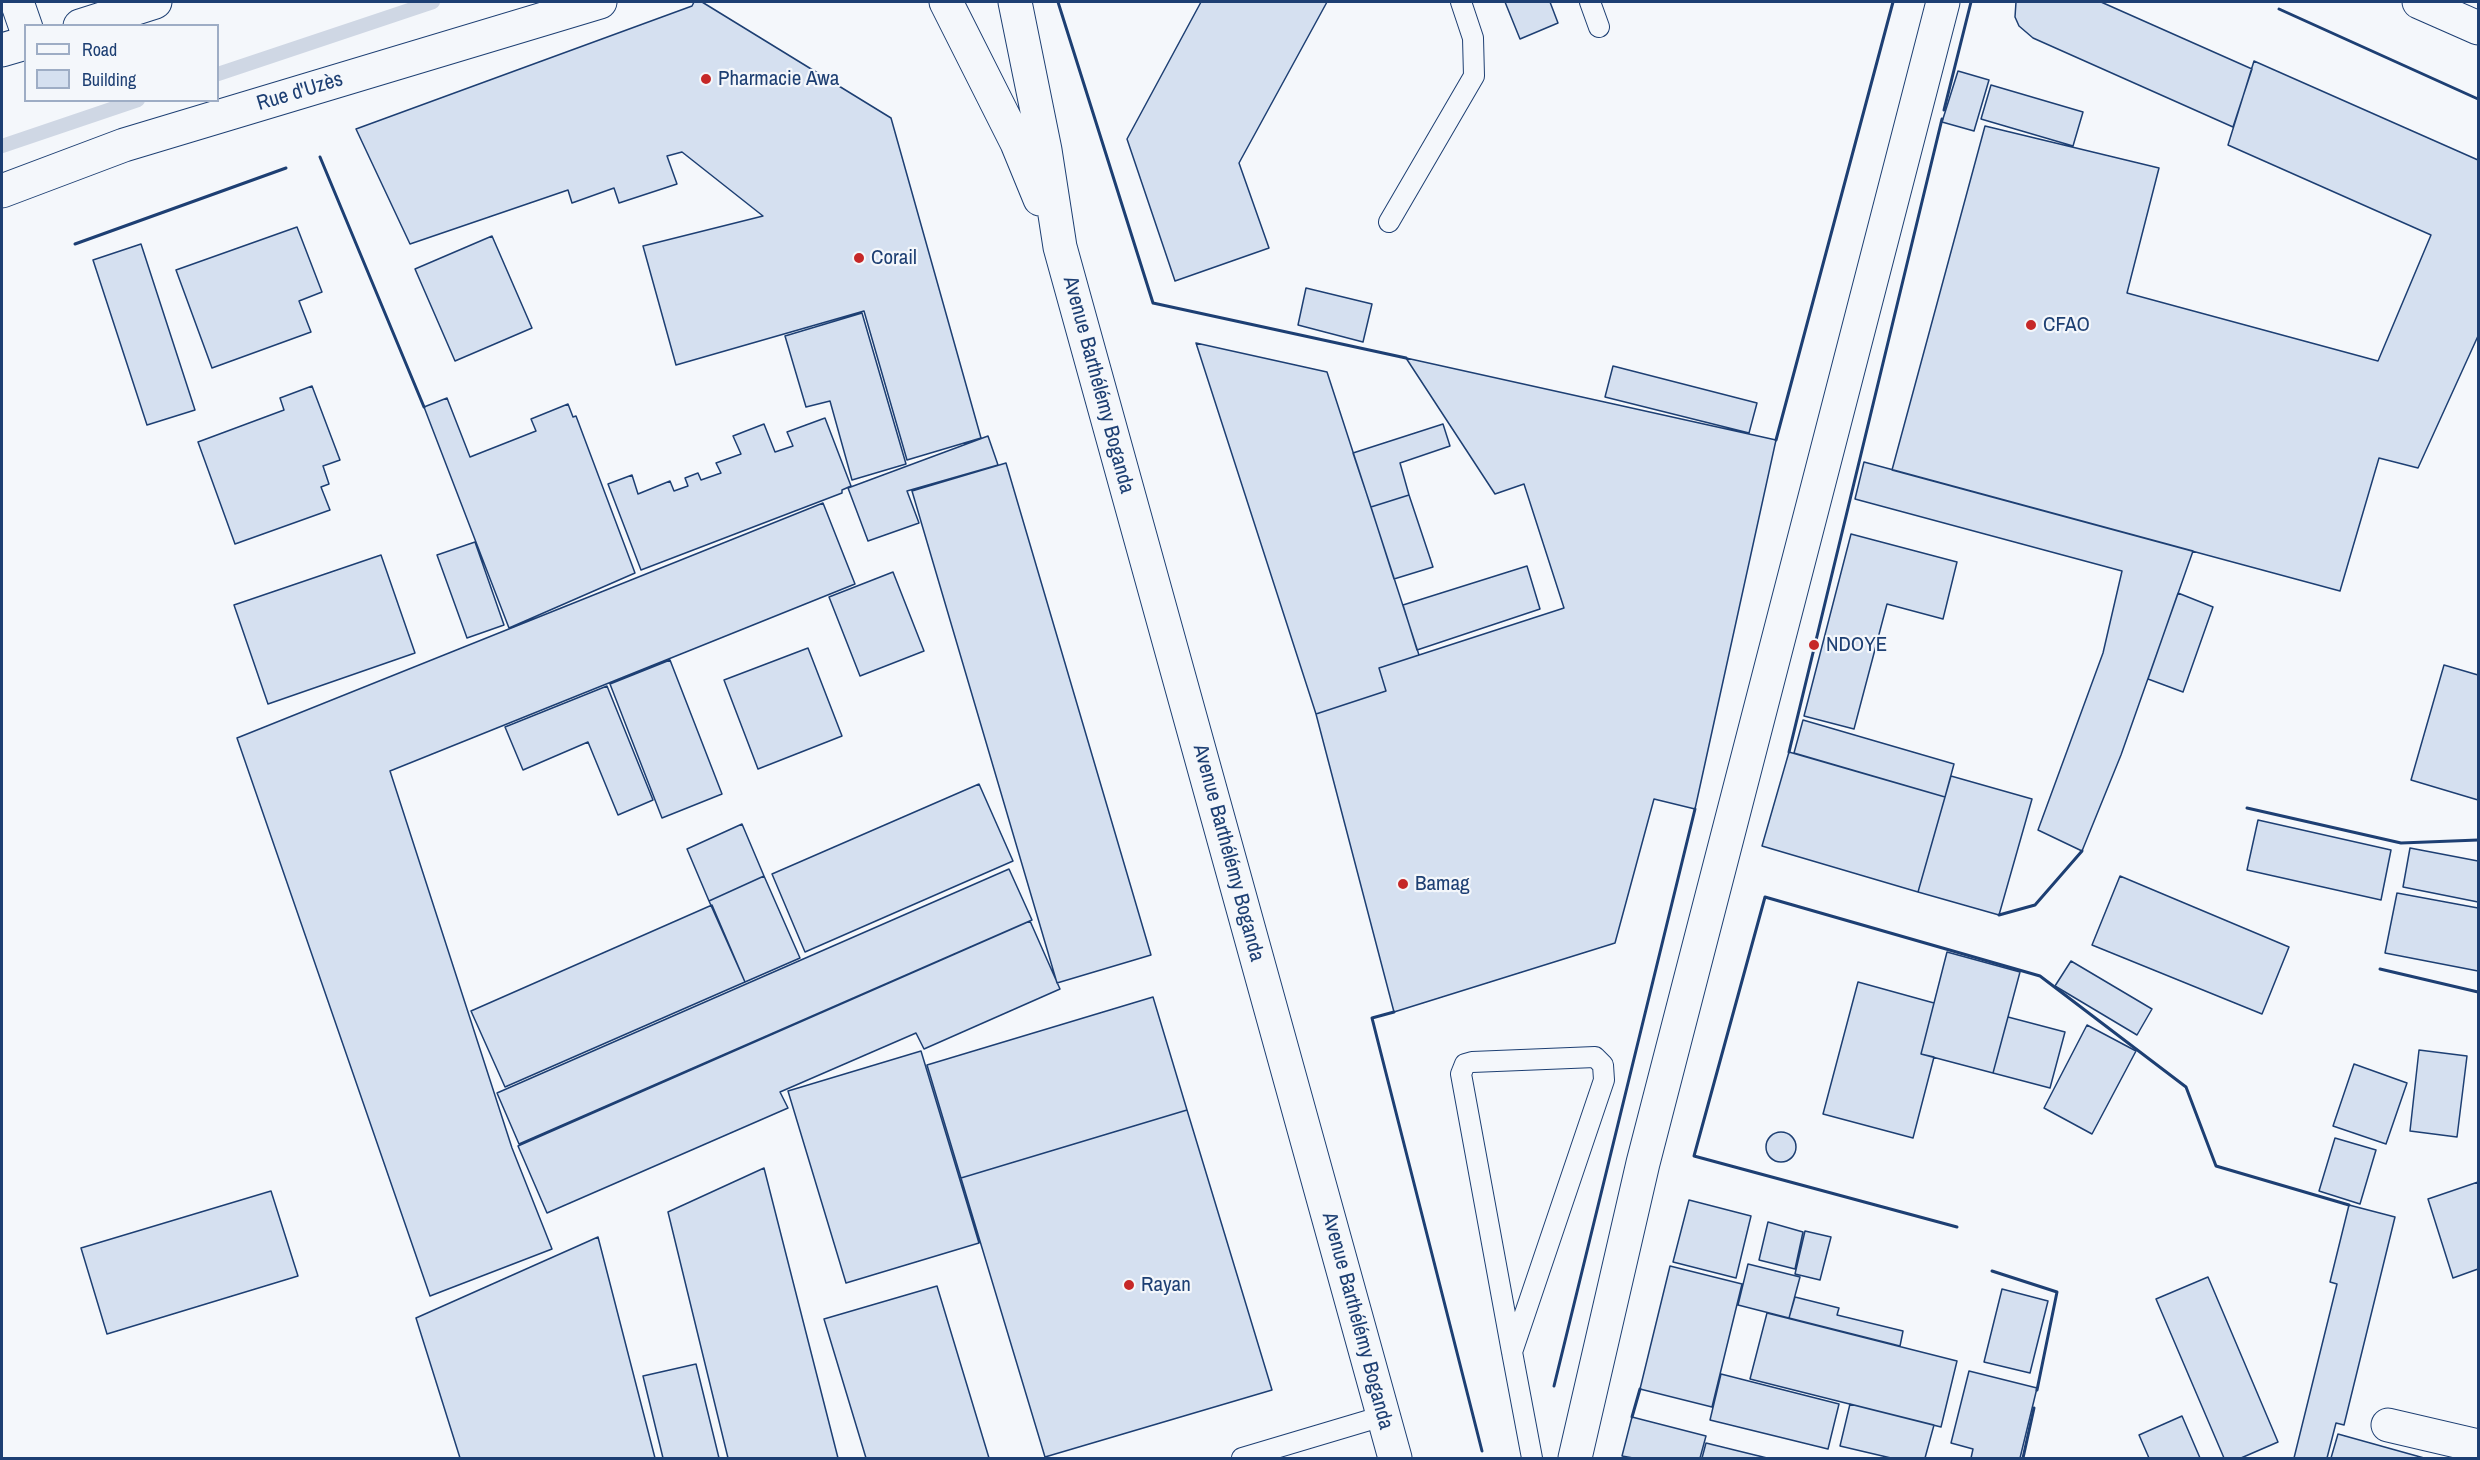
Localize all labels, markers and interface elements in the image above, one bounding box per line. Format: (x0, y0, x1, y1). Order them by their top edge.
legend (24, 24, 219, 102)
text: Road (82, 37, 117, 62)
place label: Pharmacie Awa (718, 66, 839, 92)
text: Building (82, 67, 136, 92)
street label: Rue d'Uzès (254, 67, 346, 117)
marker: Pharmacie Awa (699, 72, 713, 86)
place label: Corail (871, 245, 917, 271)
marker: Corail (852, 251, 866, 265)
street label: Avenue Barthélémy Boganda (1057, 274, 1139, 496)
place label: CFAO (2043, 312, 2090, 338)
marker: CFAO (2024, 318, 2038, 332)
place label: NDOYE (1826, 632, 1887, 658)
marker: NDOYE (1807, 638, 1821, 652)
street label: Avenue Barthélémy Boganda (1187, 742, 1269, 964)
place label: Bamag (1415, 871, 1470, 897)
marker: Bamag (1396, 877, 1410, 891)
street label: Avenue Barthélémy Boganda (1316, 1210, 1398, 1432)
place label: Rayan (1141, 1272, 1191, 1298)
marker: Rayan (1122, 1278, 1136, 1292)

